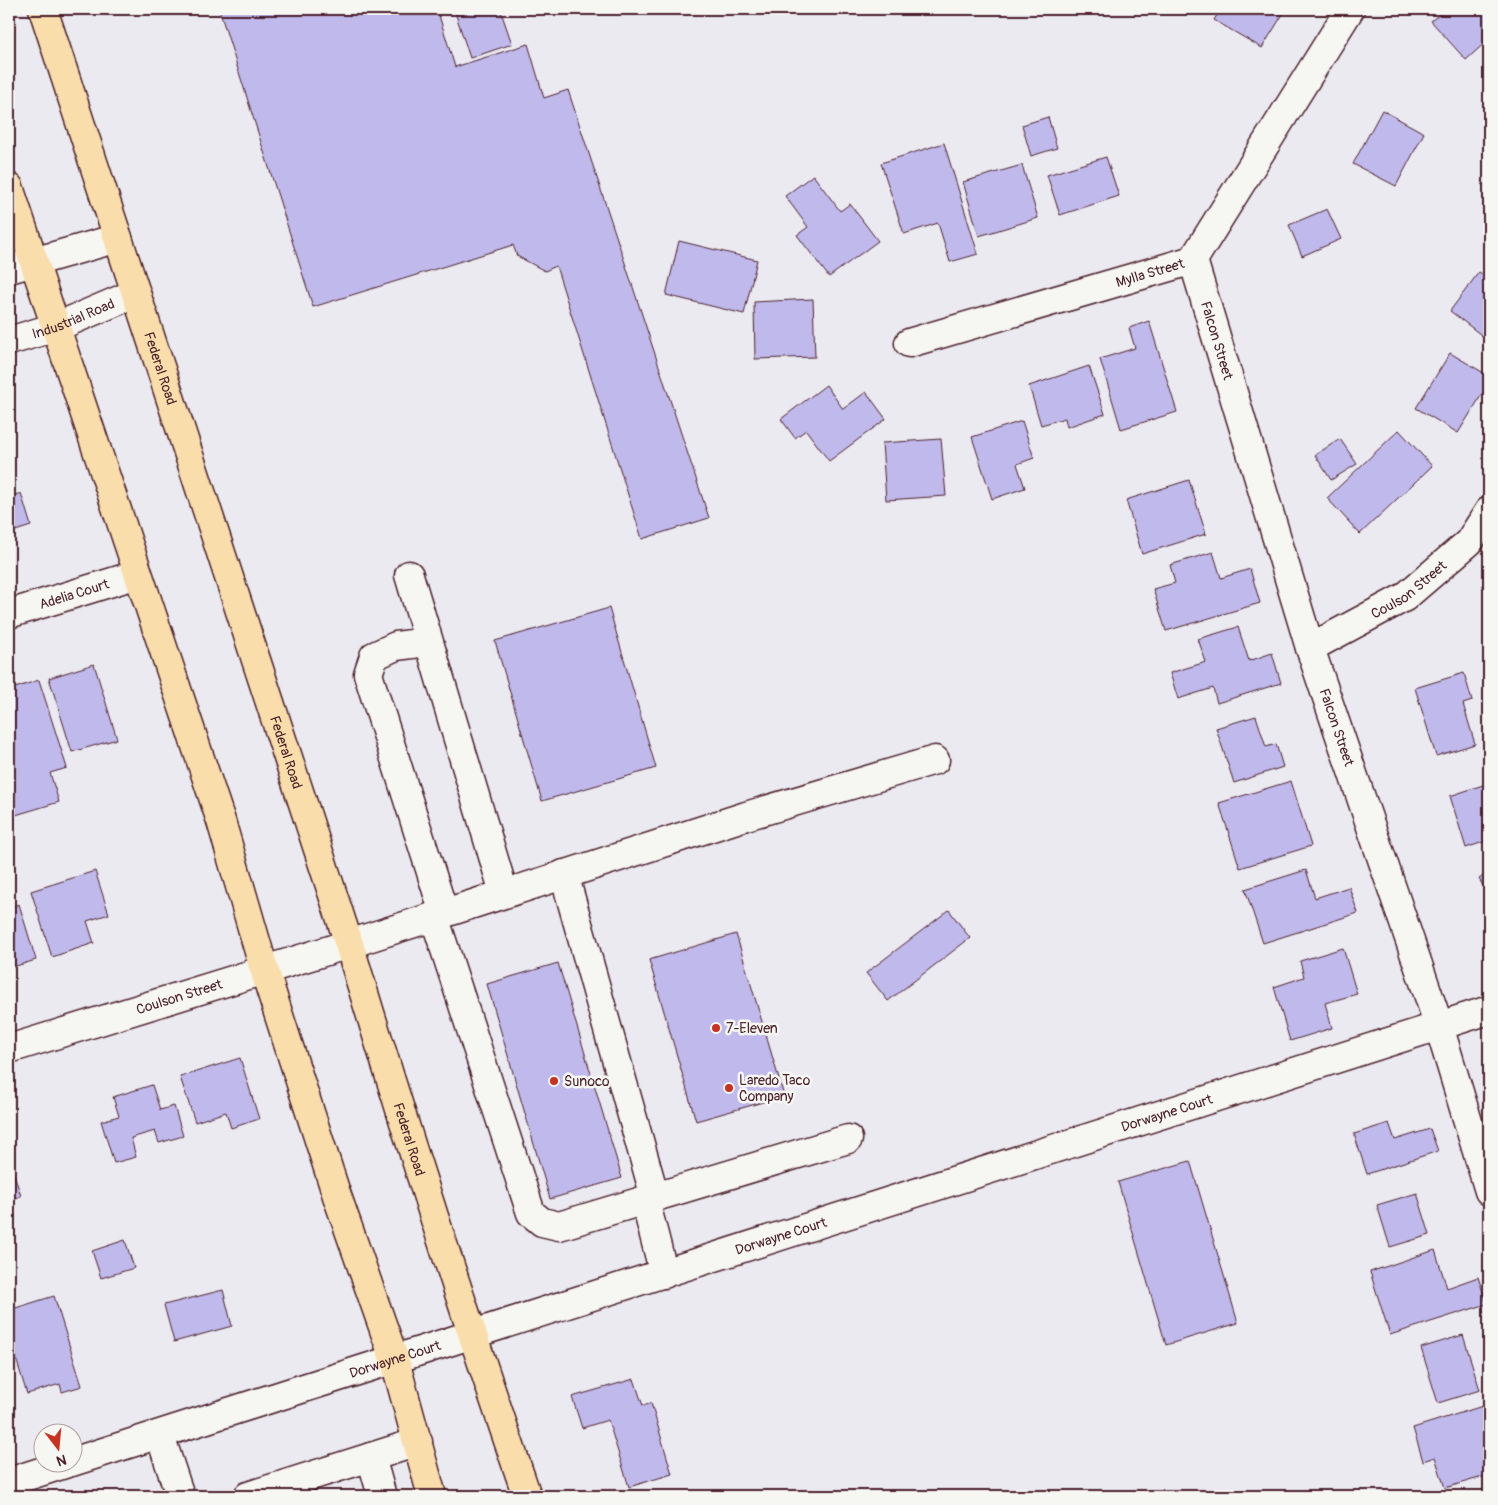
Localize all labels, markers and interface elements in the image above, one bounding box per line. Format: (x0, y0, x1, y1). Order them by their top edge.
street label: Mylla Street (1114, 255, 1187, 291)
street label: Industrial Road (30, 295, 117, 343)
street label: Falcon Street (1197, 299, 1237, 382)
street label: Federal Road (140, 330, 180, 407)
street label: Coulson Street (1368, 557, 1450, 623)
street label: Adelia Court (37, 575, 111, 613)
street label: Falcon Street (1315, 686, 1358, 769)
street label: Federal Road (266, 714, 306, 791)
street label: Coulson Street (134, 976, 225, 1018)
place label: 7-Eleven (726, 1020, 778, 1037)
marker: 7-Eleven (710, 1022, 722, 1034)
place label: Laredo Taco Company (739, 1072, 811, 1105)
place label: Sunoco (564, 1073, 610, 1090)
marker: Sunoco (548, 1075, 560, 1087)
marker: Laredo Taco Company (723, 1082, 735, 1094)
street label: Dorwayne Court (1119, 1091, 1215, 1136)
street label: Federal Road (389, 1101, 428, 1178)
street label: Dorwayne Court (733, 1214, 829, 1259)
street label: Dorwayne Court (347, 1337, 443, 1382)
north arrow (32, 1422, 82, 1472)
text: N (55, 1451, 68, 1469)

